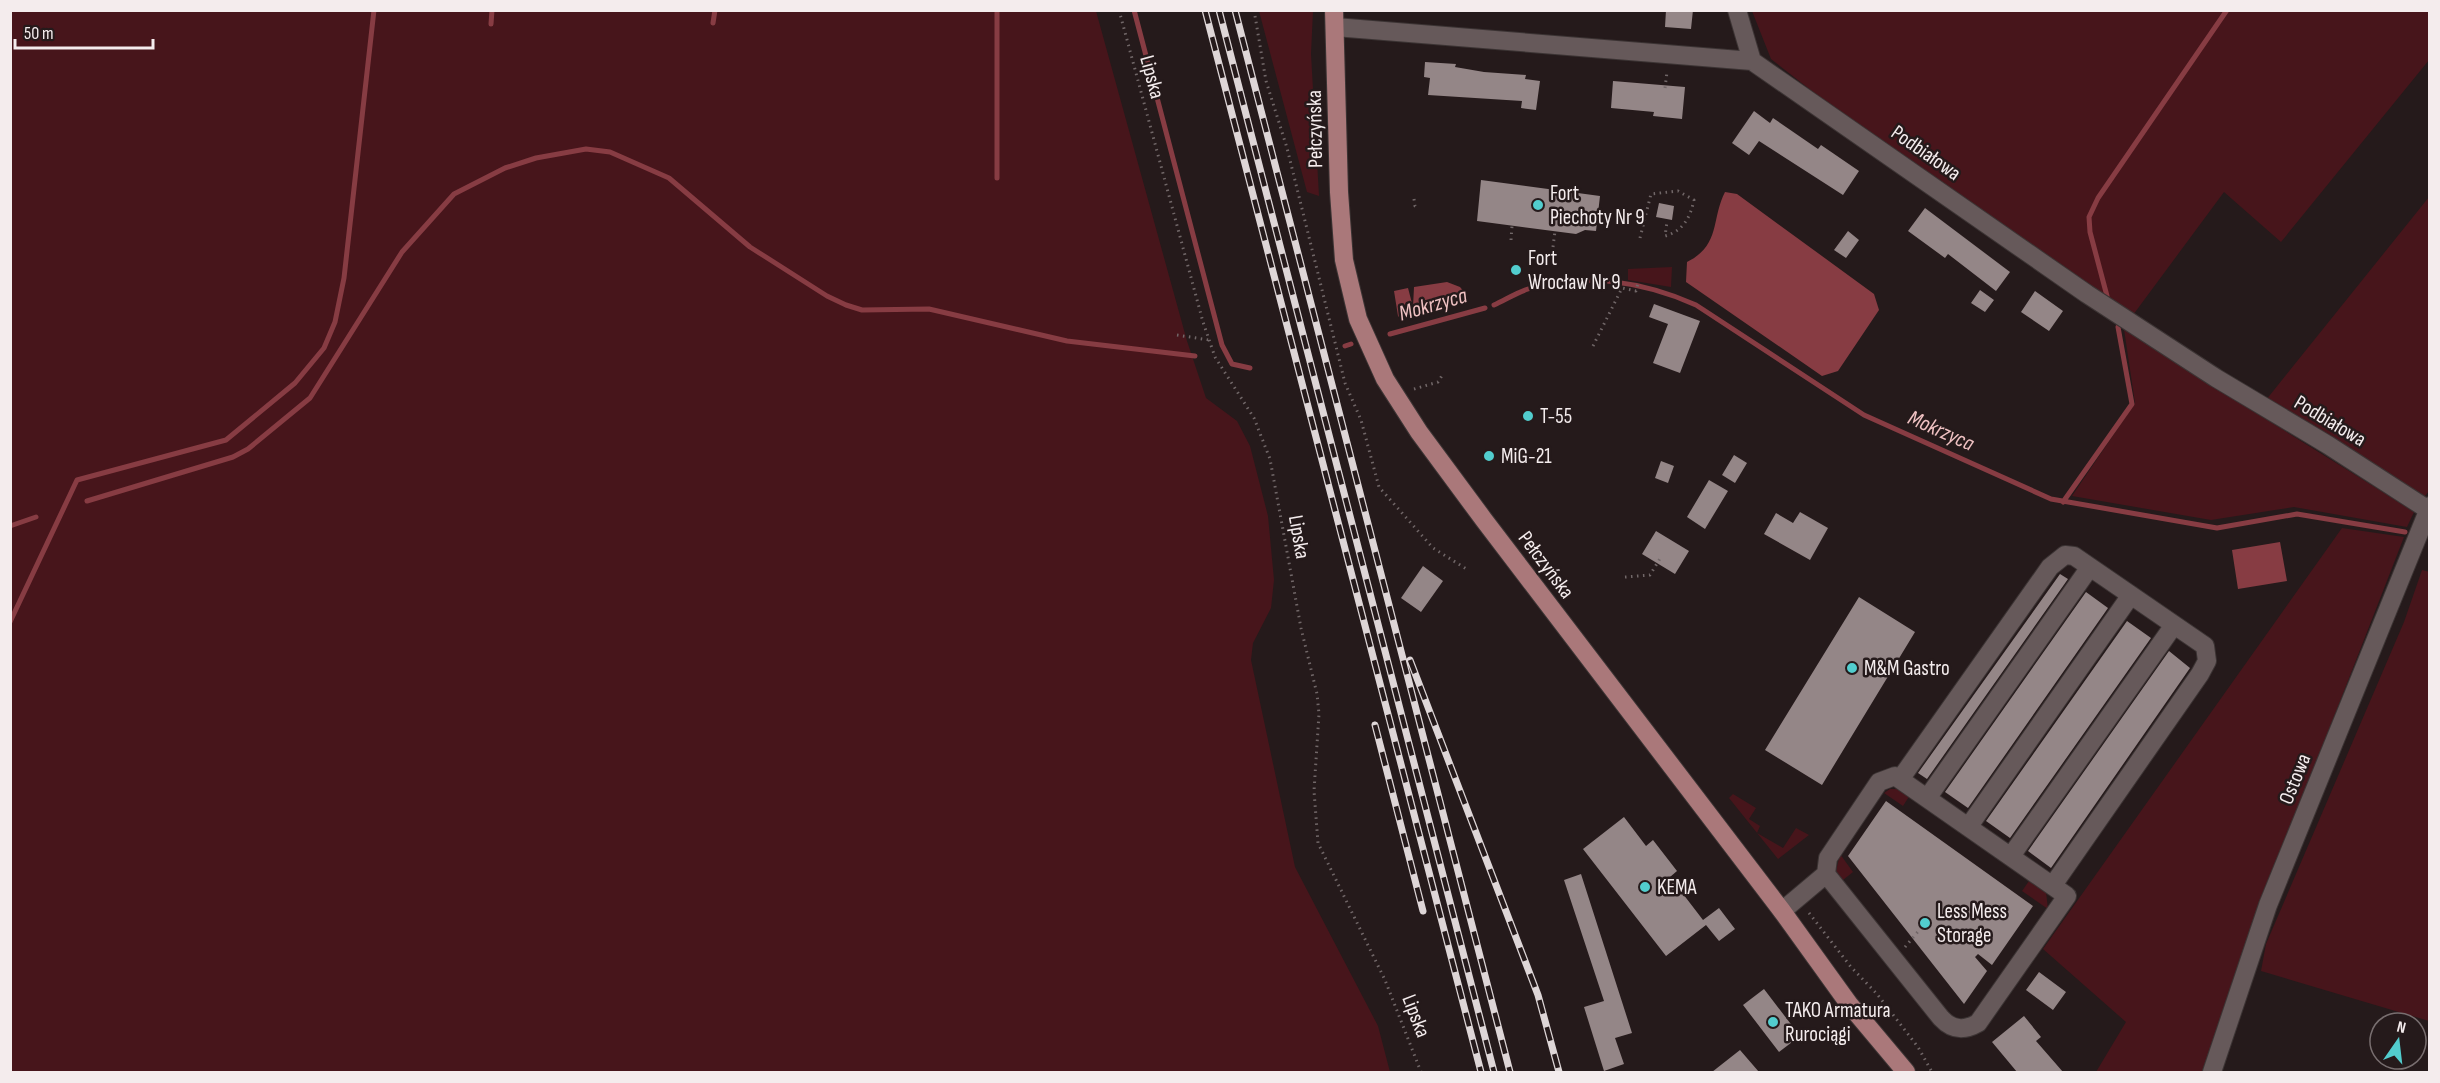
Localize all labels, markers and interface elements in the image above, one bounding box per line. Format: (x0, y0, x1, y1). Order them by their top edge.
scale bar (15, 12, 153, 50)
text: 50 m (24, 23, 54, 44)
street label: Lipska (1134, 52, 1170, 102)
street label: Pełczyńska (1302, 90, 1328, 168)
street label: Podbiałowa (1886, 120, 1966, 186)
place label: Fort Piechoty Nr 9 (1550, 181, 1645, 230)
marker: Fort Piechoty Nr 9 (1531, 198, 1545, 212)
place label: Fort Wrocław Nr 9 (1528, 246, 1621, 295)
marker: Fort Wrocław Nr 9 (1509, 263, 1523, 277)
water label: Mokrzyca (1396, 282, 1470, 328)
street label: Podbiałowa (2290, 390, 2370, 452)
place label: T-55 (1540, 404, 1572, 429)
water label: Mokrzyca (1904, 405, 1978, 458)
marker: T-55 (1521, 409, 1535, 423)
place label: MiG-21 (1501, 444, 1552, 469)
marker: MiG-21 (1482, 449, 1496, 463)
street label: Lipska (1283, 513, 1315, 561)
street label: Pełczyńska (1513, 526, 1579, 604)
place label: M&M Gastro (1864, 656, 1950, 681)
marker: M&M Gastro (1845, 661, 1859, 675)
street label: Ostowa (2274, 750, 2316, 808)
place label: KEMA (1657, 875, 1698, 900)
marker: KEMA (1638, 880, 1652, 894)
place label: Less Mess Storage (1937, 899, 2007, 948)
marker: Less Mess Storage (1918, 916, 1932, 930)
street label: Lipska (1396, 991, 1436, 1041)
place label: TAKO Armatura Rurociągi (1785, 998, 1891, 1047)
north arrow (2368, 1011, 2428, 1071)
marker: TAKO Armatura Rurociągi (1766, 1015, 1780, 1029)
text: N (2395, 1018, 2408, 1038)

